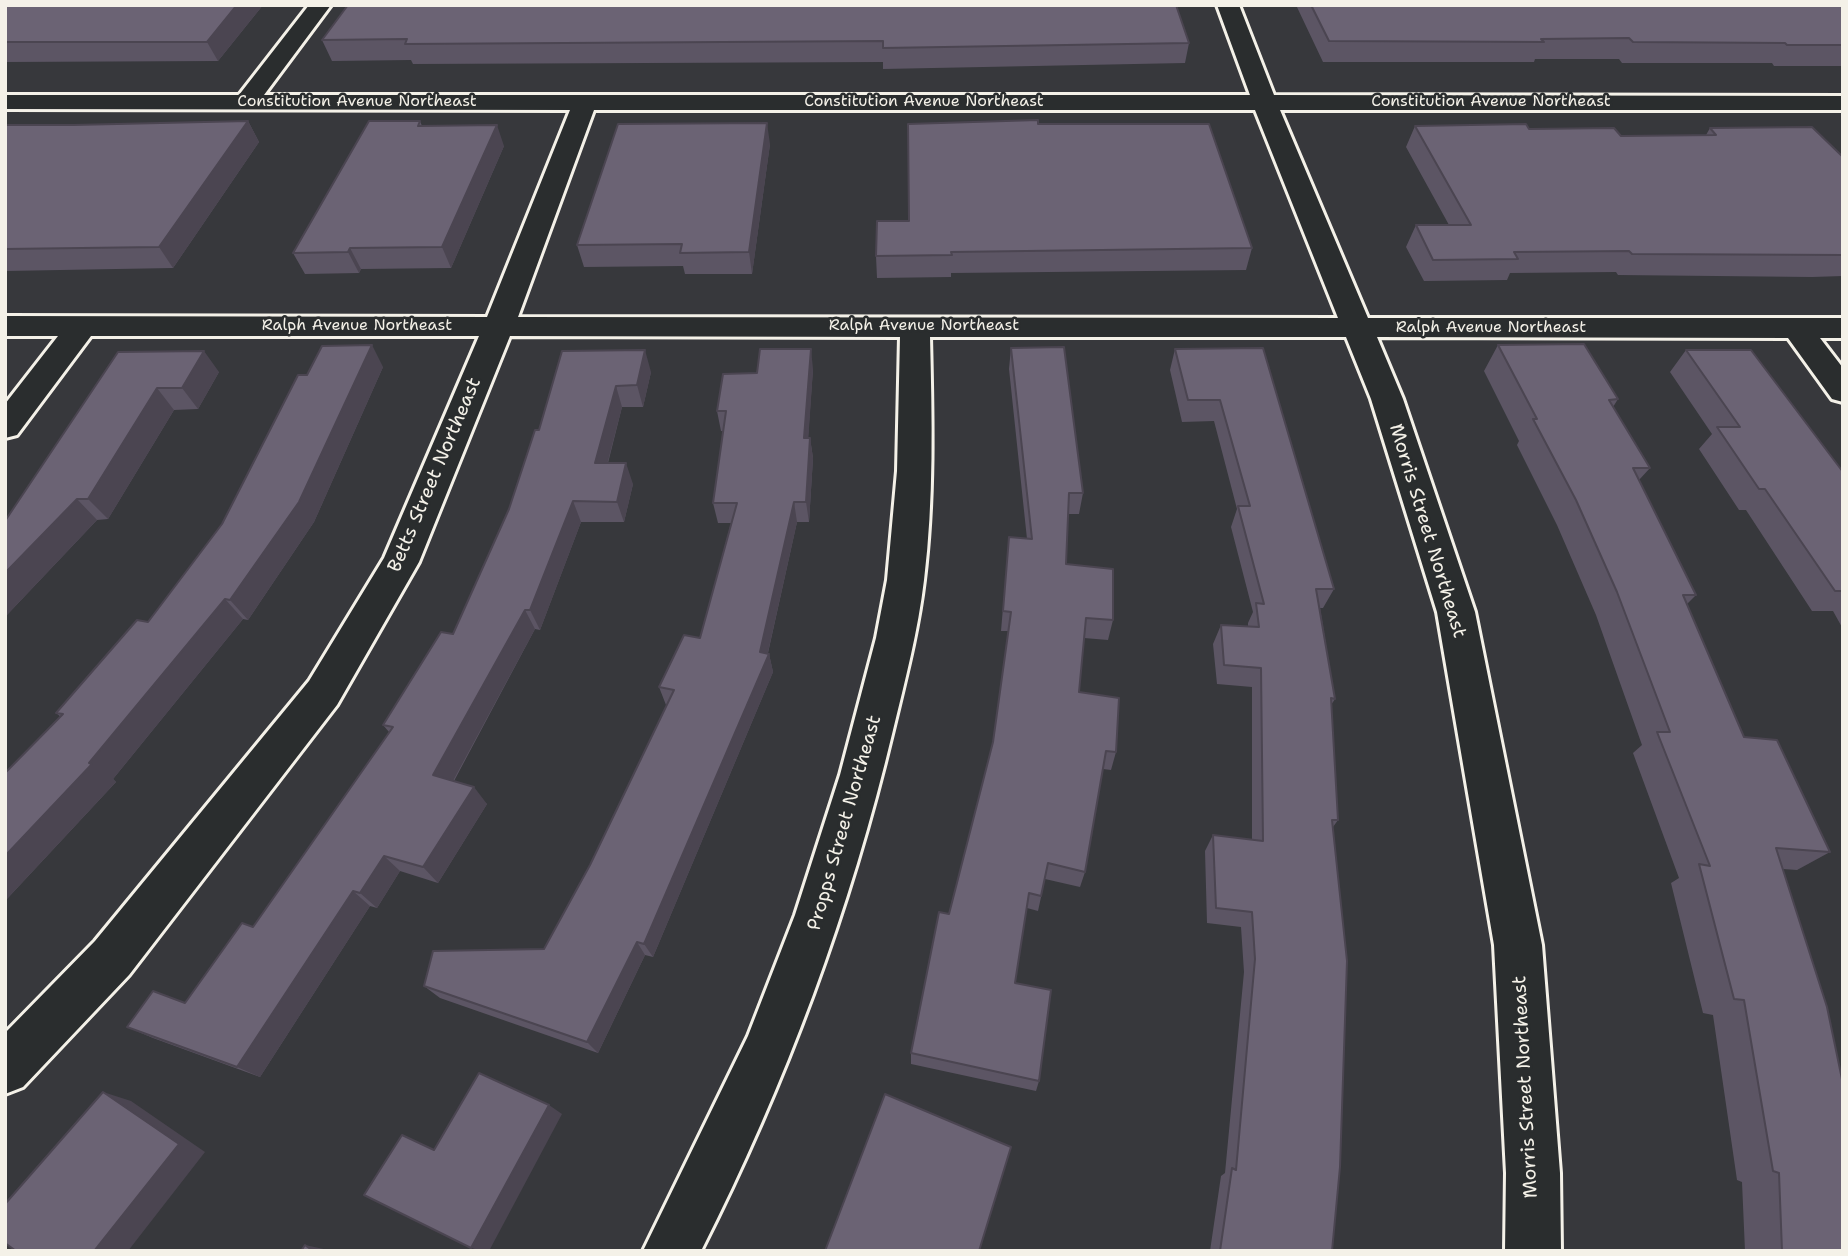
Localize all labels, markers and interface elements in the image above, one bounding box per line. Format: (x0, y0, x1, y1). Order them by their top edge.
street label: Constitution Avenue Northeast (237, 92, 477, 112)
street label: Constitution Avenue Northeast (804, 92, 1044, 112)
street label: Constitution Avenue Northeast (1371, 92, 1611, 112)
street label: Ralph Avenue Northeast (262, 316, 452, 336)
street label: Ralph Avenue Northeast (829, 316, 1019, 336)
street label: Ralph Avenue Northeast (1396, 318, 1586, 338)
street label: Betts Street Northeast (384, 374, 486, 576)
street label: Morris Street Northeast (1384, 421, 1470, 641)
street label: Propps Street Northeast (803, 713, 887, 933)
street label: Morris Street Northeast (1509, 975, 1543, 1199)

